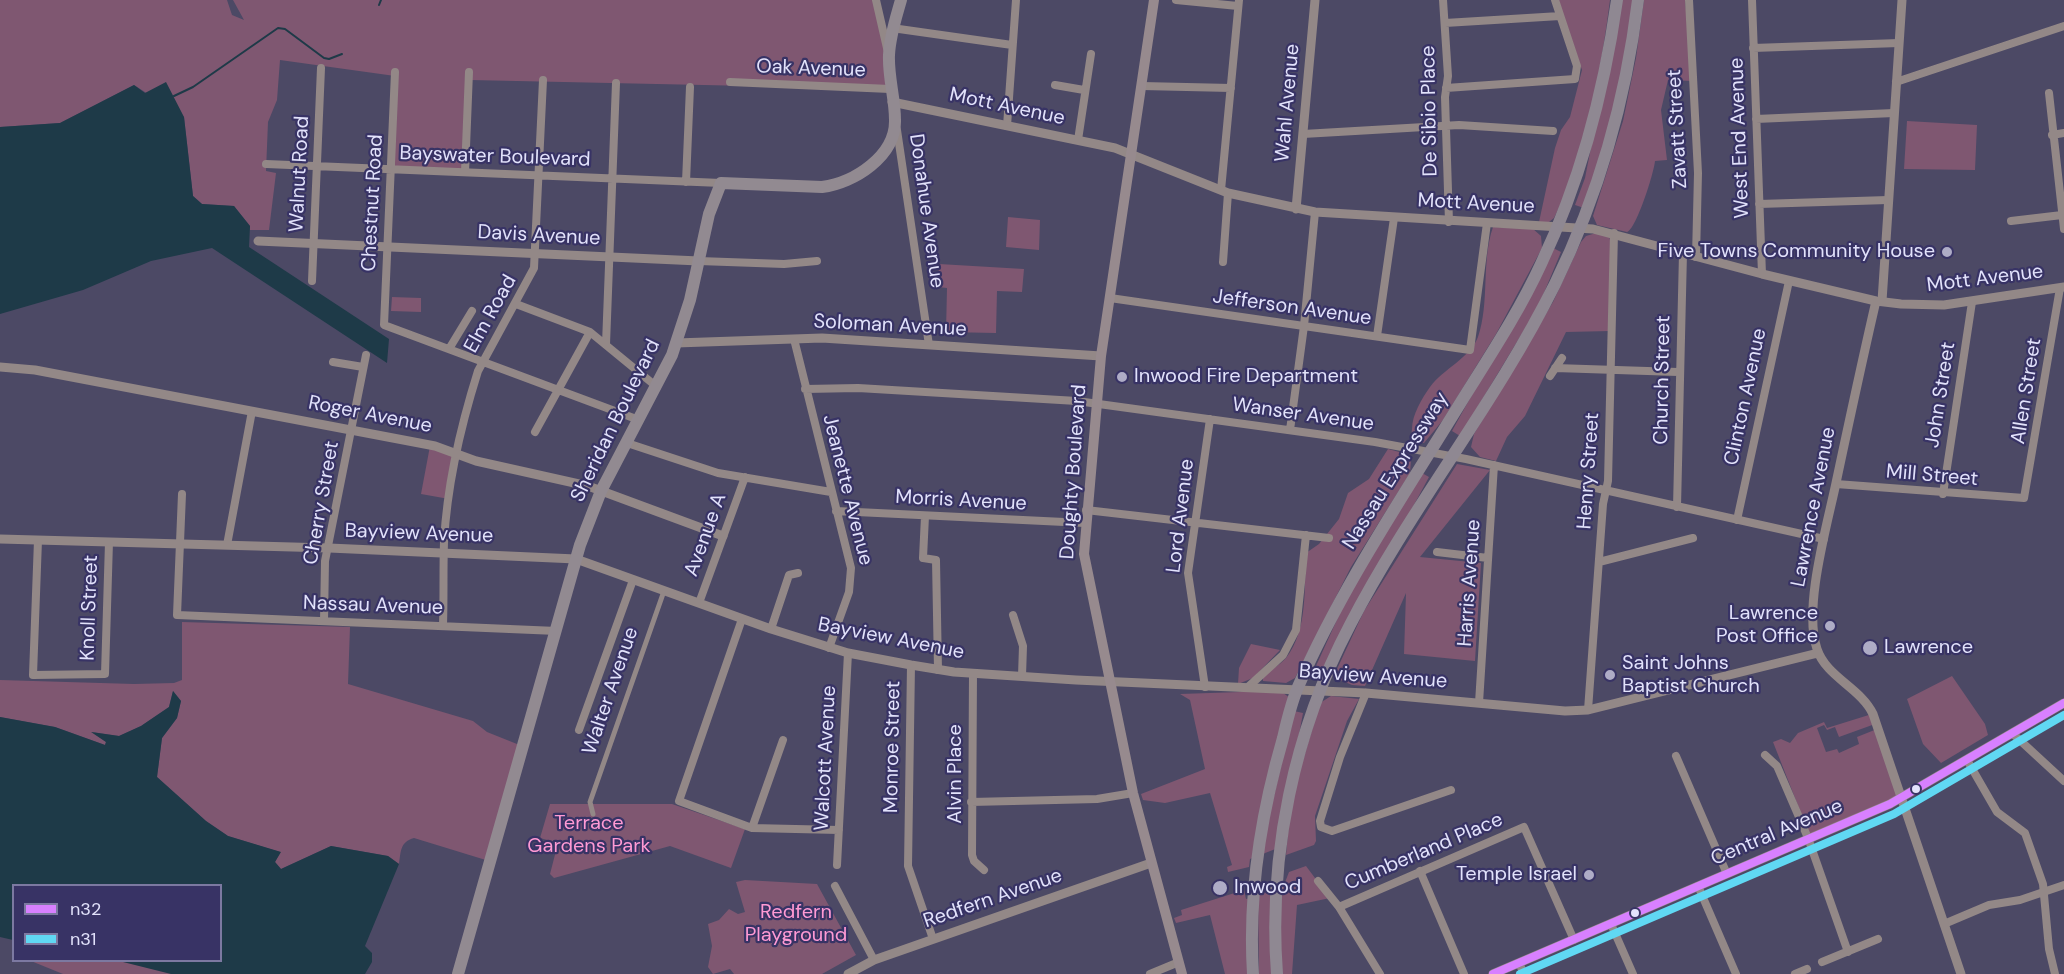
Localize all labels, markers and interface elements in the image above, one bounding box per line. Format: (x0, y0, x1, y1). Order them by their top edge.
street label: Wahl Avenue (1271, 43, 1305, 163)
street label: De Sibio Place (1417, 45, 1443, 177)
street label: Oak Avenue (756, 55, 866, 83)
street label: West End Avenue (1725, 57, 1755, 219)
street label: Zavatt Street (1663, 69, 1693, 189)
street label: Mott Avenue (947, 83, 1067, 131)
street label: Walnut Road (285, 115, 315, 233)
street label: Donahue Avenue (903, 132, 949, 290)
street label: Chestnut Road (357, 134, 389, 272)
street label: Bayswater Boulevard (399, 142, 591, 172)
street label: Mott Avenue (1417, 189, 1535, 219)
street label: Davis Avenue (477, 221, 601, 251)
place label: Five Towns Community House (1658, 240, 1935, 264)
marker: Five Towns Community House (1940, 245, 1954, 259)
street label: Mott Avenue (1925, 260, 2045, 298)
street label: Elm Road (460, 271, 522, 357)
street label: Jefferson Avenue (1211, 285, 1373, 331)
street label: Soloman Avenue (813, 310, 967, 342)
street label: Church Street (1650, 315, 1676, 445)
street label: Clinton Avenue (1720, 326, 1772, 468)
street label: Sheridan Boulevard (566, 336, 666, 506)
street label: Allen Street (2007, 336, 2047, 446)
street label: John Street (1921, 340, 1961, 450)
place label: Inwood Fire Department (1134, 365, 1358, 389)
marker: Inwood Fire Department (1115, 370, 1129, 384)
street label: Doughty Boulevard (1056, 384, 1092, 560)
street label: Nassau Expressway (1338, 388, 1454, 554)
street label: Roger Avenue (306, 391, 434, 439)
street label: Wanser Avenue (1231, 393, 1375, 437)
street label: Jeanette Avenue (817, 412, 877, 568)
street label: Henry Street (1573, 412, 1605, 530)
street label: Lawrence Avenue (1787, 425, 1841, 589)
street label: Cherry Street (299, 439, 345, 567)
street label: Lord Avenue (1162, 458, 1200, 574)
street label: Mill Street (1885, 460, 1979, 492)
street label: Morris Avenue (895, 486, 1027, 516)
street label: Avenue A (680, 490, 732, 580)
street label: Bayview Avenue (344, 519, 494, 549)
street label: Harris Avenue (1454, 519, 1486, 647)
street label: Knoll Street (76, 555, 104, 661)
street label: Nassau Avenue (302, 592, 444, 620)
place label: Lawrence Post Office (1716, 602, 1818, 649)
street label: Bayview Avenue (816, 613, 966, 665)
marker: Lawrence Post Office (1823, 619, 1837, 633)
street label: Walter Avenue (578, 624, 644, 758)
place label: Lawrence (1884, 636, 1973, 660)
marker: Lawrence (1861, 639, 1879, 657)
place label: Saint Johns Baptist Church (1622, 652, 1760, 699)
street label: Bayview Avenue (1298, 660, 1448, 694)
marker: Saint Johns Baptist Church (1603, 668, 1617, 682)
street label: Monroe Street (880, 681, 906, 813)
street label: Walcott Avenue (810, 685, 842, 831)
street label: Alvin Place (944, 724, 968, 824)
unlabelled marker (1910, 783, 1922, 795)
street label: Central Avenue (1707, 794, 1847, 872)
street label: Cumberland Place (1341, 808, 1507, 896)
park label: Terrace Gardens Park (527, 812, 651, 859)
place label: Temple Israel (1456, 863, 1577, 887)
street label: Redfern Avenue (920, 864, 1066, 934)
marker: Temple Israel (1582, 868, 1596, 882)
place label: Inwood (1234, 876, 1301, 900)
marker: Inwood (1211, 879, 1229, 897)
legend (12, 884, 222, 962)
text: n32 (70, 897, 101, 921)
park label: Redfern Playground (745, 901, 847, 948)
unlabelled marker (1629, 907, 1641, 919)
text: n31 (70, 927, 96, 951)

